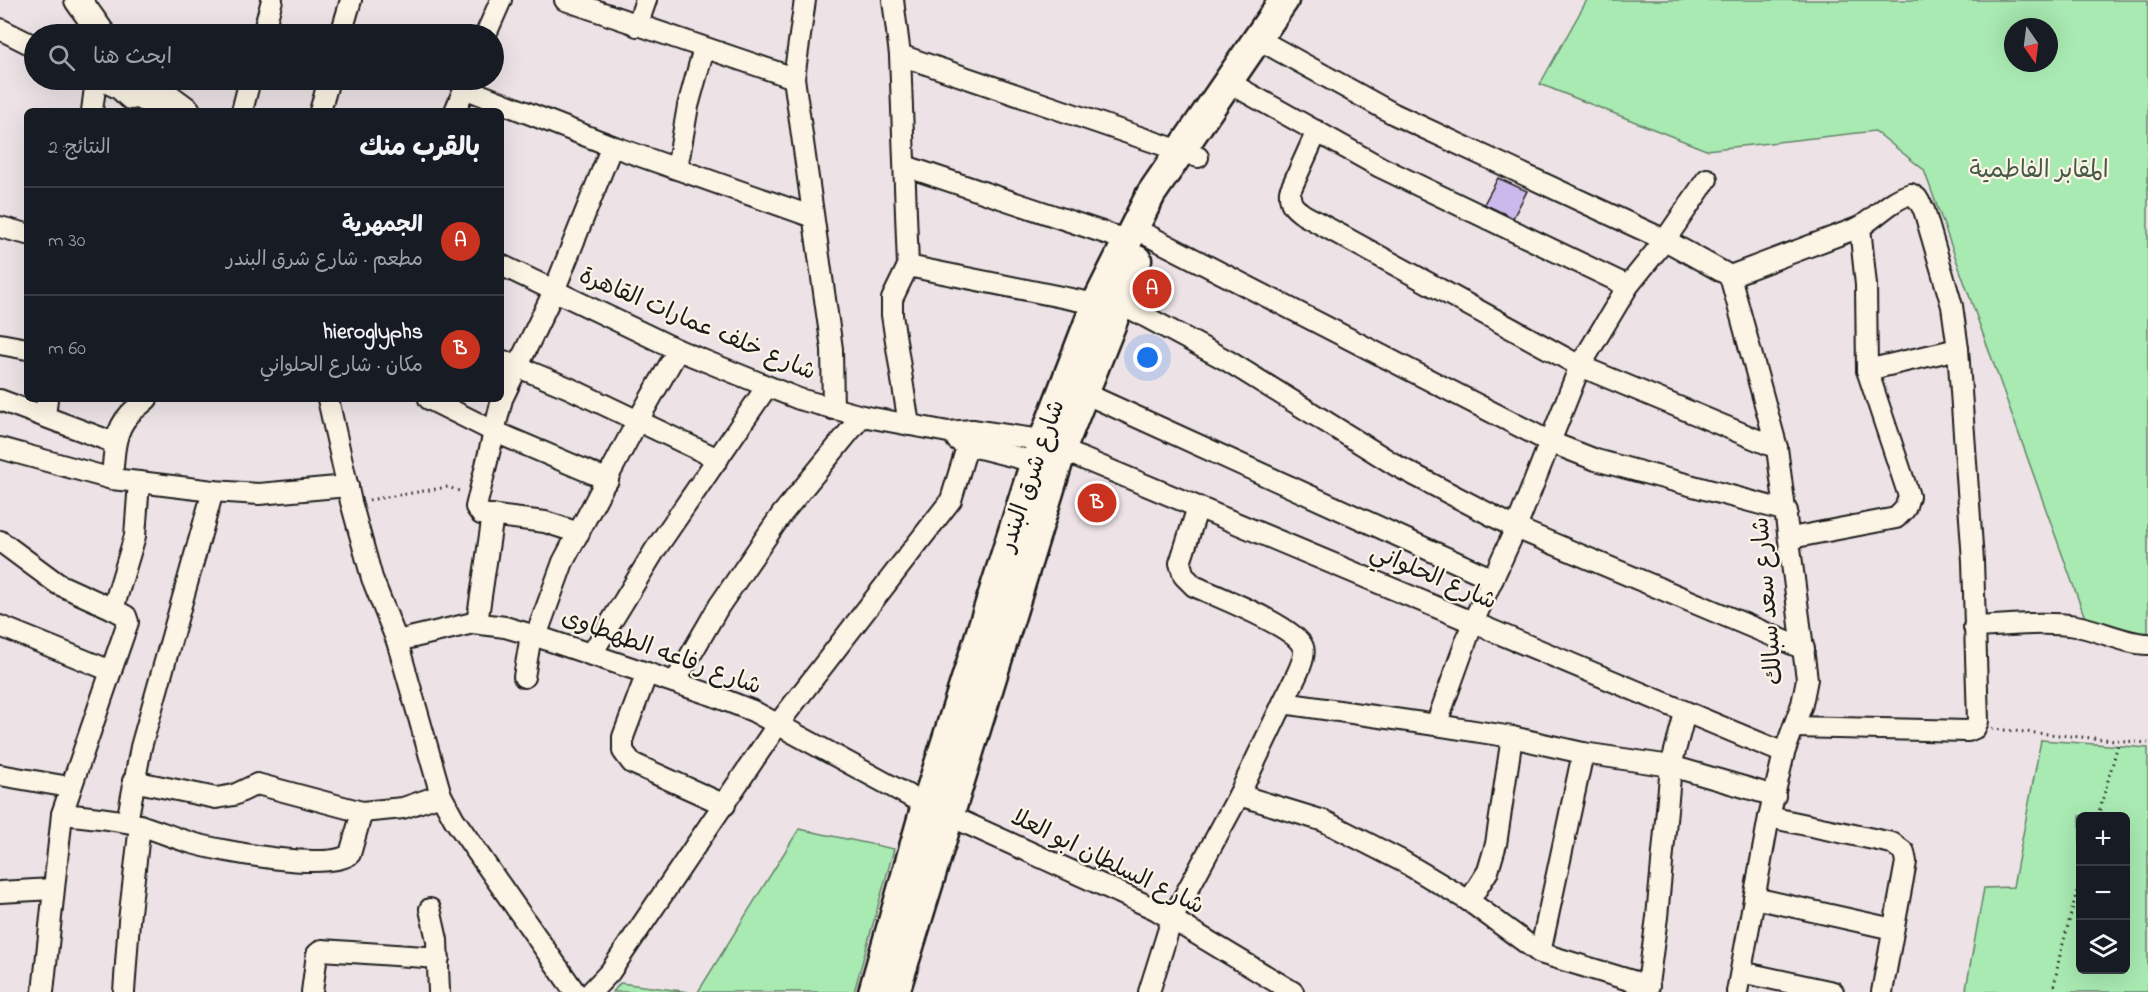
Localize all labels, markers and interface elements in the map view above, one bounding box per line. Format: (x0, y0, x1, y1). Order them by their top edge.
north arrow (2004, 18, 2058, 72)
search box (24, 24, 504, 90)
icon: search (45, 41, 78, 74)
text: ابحث هنا (93, 42, 172, 74)
text: بالقرب منك (359, 130, 480, 168)
text: النتائج: 2 (48, 134, 111, 163)
park label: المقابر الفاطمية (1969, 154, 2109, 189)
text: الجمهرية (342, 210, 423, 242)
text: 30 m (48, 227, 85, 256)
text: A (454, 227, 467, 256)
text: مطعم · شارع شرق البندر (226, 246, 423, 275)
street label: شارع خلف عمارات القاهرة (573, 259, 821, 391)
pin: A (1132, 266, 1172, 312)
text: hieroglyphs (323, 317, 423, 349)
text: 60 m (48, 335, 86, 364)
text: B (454, 335, 467, 364)
your location (1133, 343, 1162, 372)
text: مكان · شارع الحلواني (260, 352, 423, 381)
street label: شارع شرق البندر (990, 396, 1075, 558)
pin: B (1078, 480, 1116, 526)
street label: شارع سعد سبالك (1744, 515, 1794, 687)
street label: شارع الحلواني (1364, 536, 1502, 621)
street label: شارع رفاعه الطهطاوى (556, 601, 766, 705)
street label: شارع السلطان ابو العلا (1005, 801, 1209, 925)
map controls (2076, 812, 2130, 974)
button: + (2076, 812, 2130, 866)
button: − (2076, 866, 2130, 920)
button: layers (2076, 920, 2130, 974)

